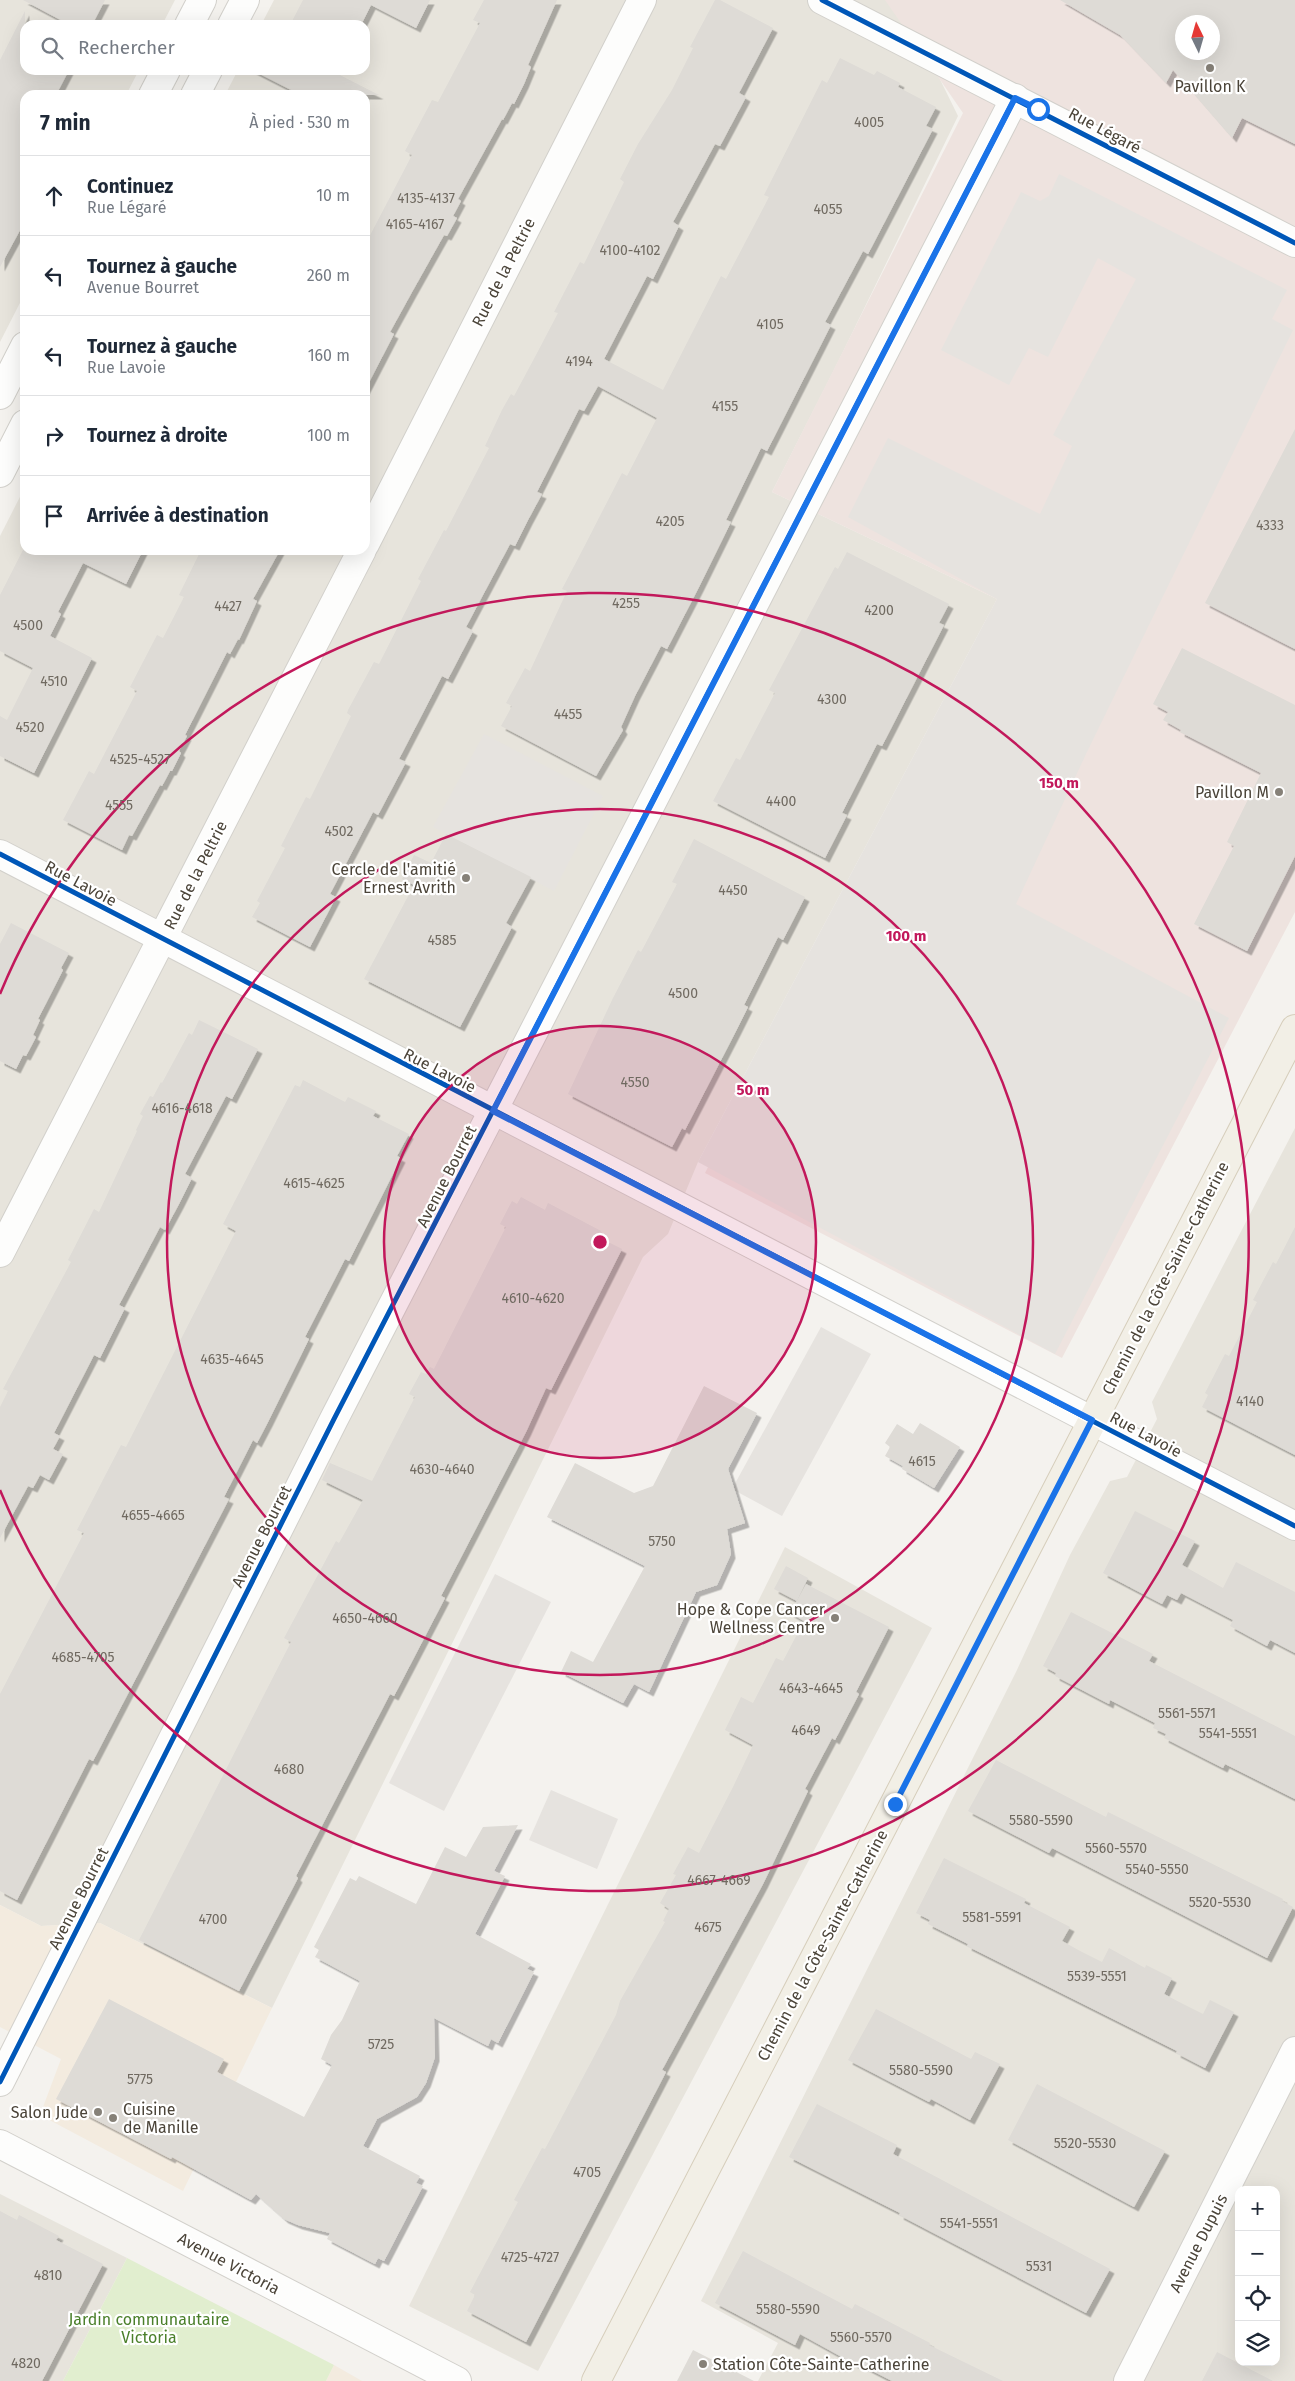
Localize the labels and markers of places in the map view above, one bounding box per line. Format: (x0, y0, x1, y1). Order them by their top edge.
marker: Pavillon K (1204, 62, 1216, 74)
place label: Pavillon K (1175, 77, 1246, 96)
place label: Pavillon M (1195, 783, 1269, 802)
marker: Pavillon M (1273, 786, 1285, 798)
place label: Cercle de l'amitié Ernest Avrith (332, 860, 456, 897)
marker: Cercle de l'amitié Ernest Avrith (460, 872, 472, 884)
centre of rings (591, 1233, 609, 1251)
place label: Hope & Cope Cancer Wellness Centre (677, 1600, 826, 1637)
marker: Hope & Cope Cancer Wellness Centre (829, 1612, 841, 1624)
place label: Cuisine de Manille (123, 2100, 199, 2137)
place label: Salon Jude (11, 2103, 88, 2122)
marker: Salon Jude (92, 2106, 104, 2118)
marker: Cuisine de Manille (107, 2112, 119, 2124)
place label: Station Côte-Sainte-Catherine (713, 2355, 930, 2374)
marker: Station Côte-Sainte-Catherine (697, 2358, 709, 2370)

